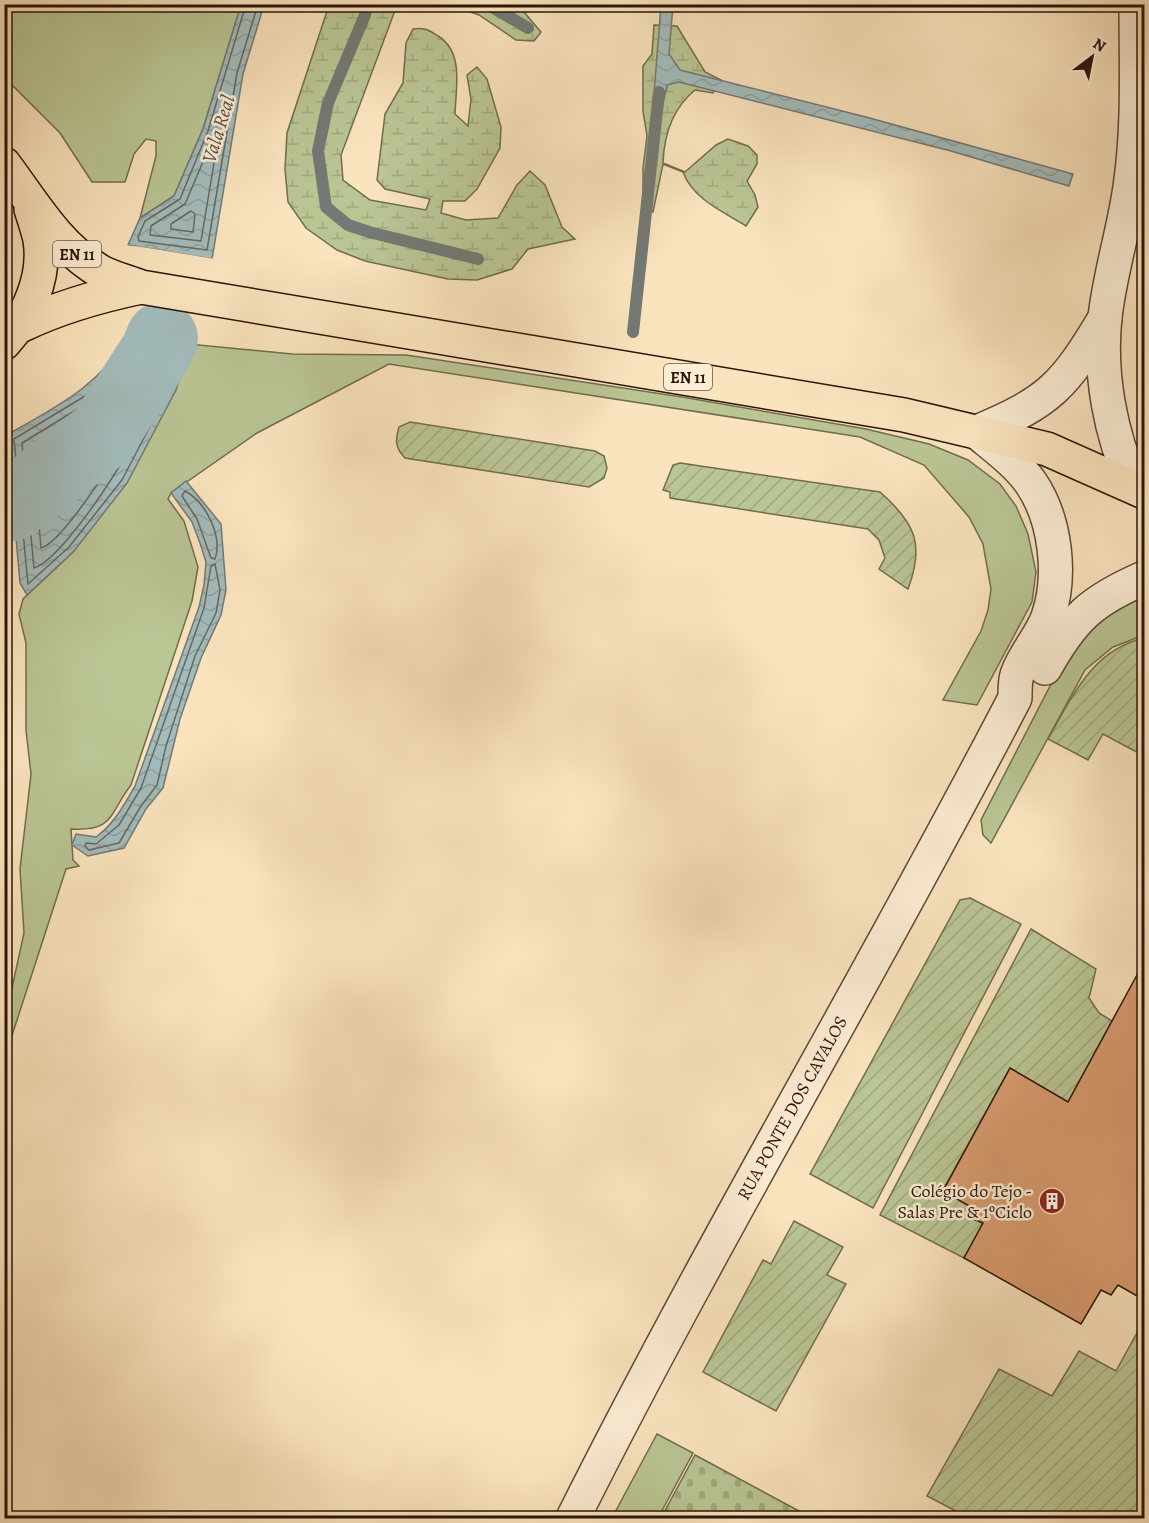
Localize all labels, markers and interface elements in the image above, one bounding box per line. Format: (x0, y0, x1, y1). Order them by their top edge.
north arrow (1062, 27, 1122, 87)
text: N (1089, 33, 1110, 58)
water label: Vala Real (195, 92, 242, 166)
road number: EN 11 (53, 241, 101, 267)
road number: EN 11 (664, 364, 712, 390)
street label: RUA PONTE DOS CAVALOS (732, 1012, 853, 1204)
place label: Colégio do Tejo - Salas Pre & 1ºCiclo (897, 1179, 1032, 1224)
building icon: Colégio do Tejo - Salas Pre & 1ºCiclo (1037, 1186, 1067, 1216)

